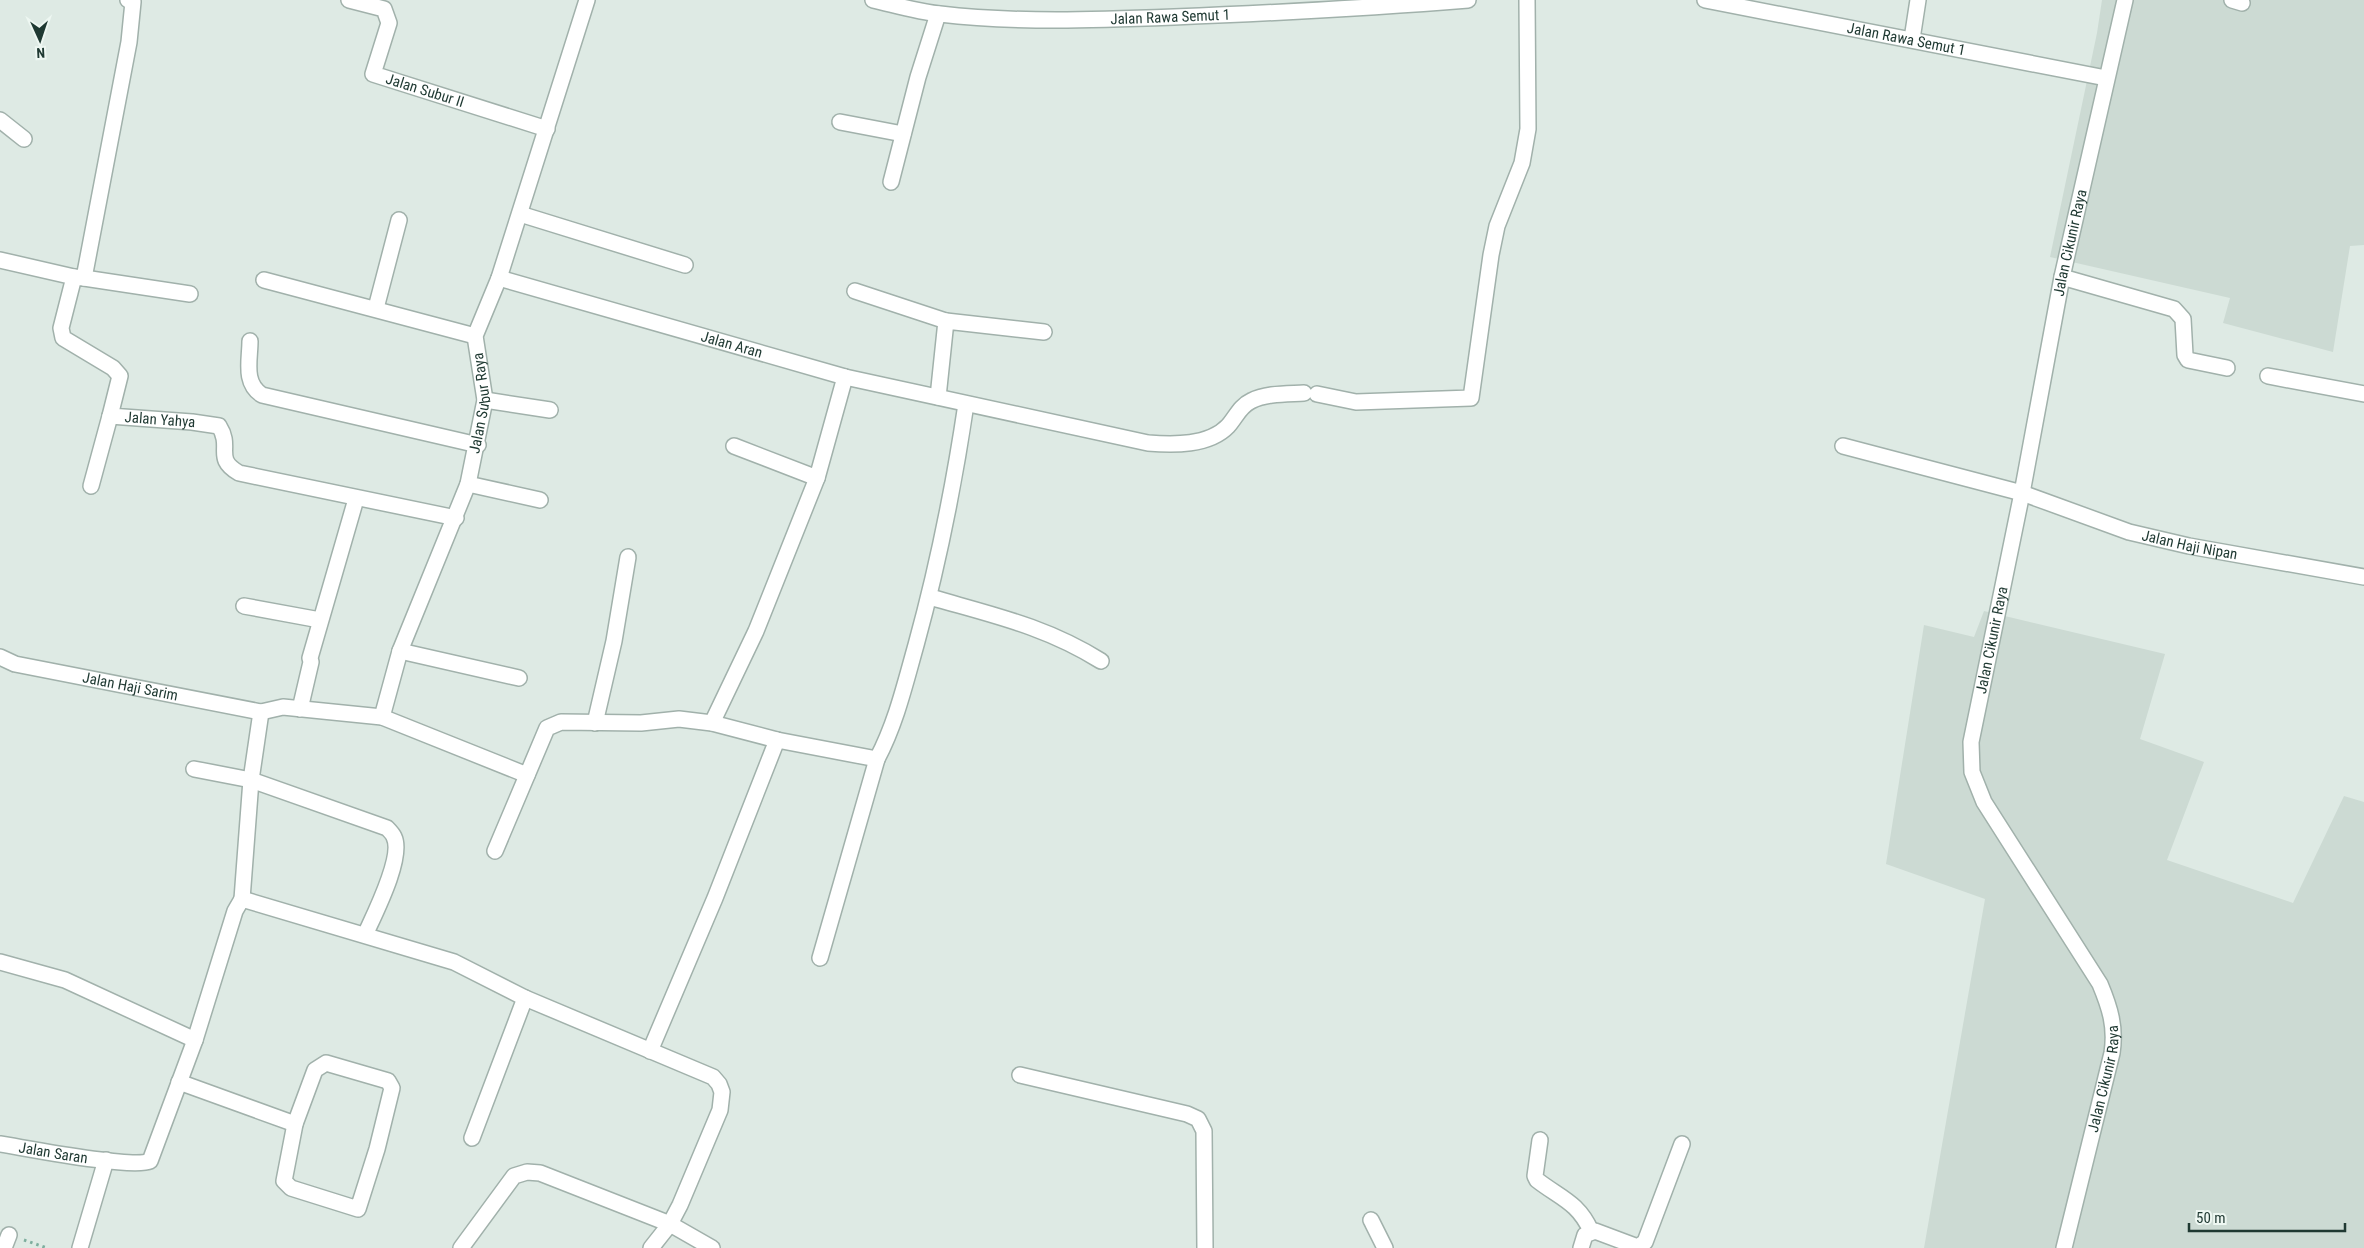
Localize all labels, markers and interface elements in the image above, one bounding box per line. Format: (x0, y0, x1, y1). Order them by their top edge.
street label: Jalan Rawa Semut 1 (1110, 6, 1231, 28)
north arrow (15, 15, 65, 65)
street label: Jalan Rawa Semut 1 (1846, 19, 1967, 59)
text: N (36, 45, 45, 61)
street label: Jalan Subur II (384, 70, 466, 111)
street label: Jalan Cikunir Raya (2050, 188, 2091, 298)
street label: Jalan Aran (699, 327, 765, 362)
street label: Jalan Subur Raya (465, 352, 494, 455)
street label: Jalan Yahya (124, 408, 196, 431)
street label: Jalan Haji Nipan (2140, 526, 2239, 563)
street label: Jalan Cikunir Raya (1972, 585, 2012, 695)
street label: Jalan Haji Sarim (81, 668, 180, 705)
street label: Jalan Cikunir Raya (2084, 1025, 2122, 1134)
street label: Jalan Saran (17, 1138, 89, 1167)
scale bar (2189, 1200, 2345, 1232)
text: 50 m (2196, 1209, 2226, 1227)

